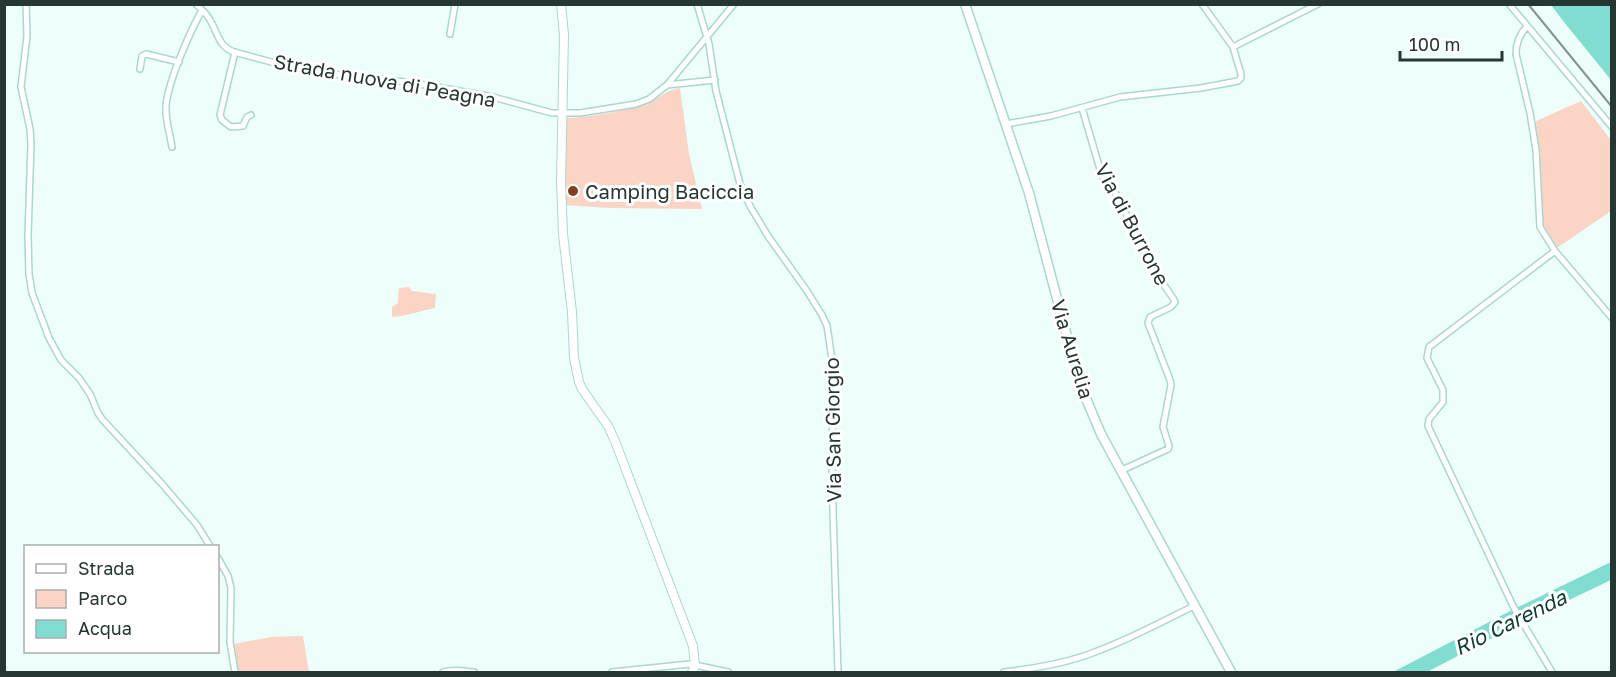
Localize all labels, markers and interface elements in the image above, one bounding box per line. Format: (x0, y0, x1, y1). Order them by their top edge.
scale bar (1400, 24, 1502, 62)
text: 100 m (1409, 33, 1460, 55)
street label: Strada nuova di Peagna (272, 49, 498, 111)
street label: Via di Burrone (1091, 159, 1175, 289)
place label: Camping Baciccia (585, 179, 754, 203)
marker: Camping Baciccia (566, 184, 580, 198)
street label: Via Aurelia (1047, 297, 1099, 401)
street label: Via San Giorgio (819, 357, 845, 503)
legend (24, 545, 219, 653)
text: Strada (78, 557, 135, 579)
water label: Rio Carenda (1450, 583, 1571, 660)
text: Parco (78, 587, 127, 609)
text: Acqua (78, 617, 132, 639)

